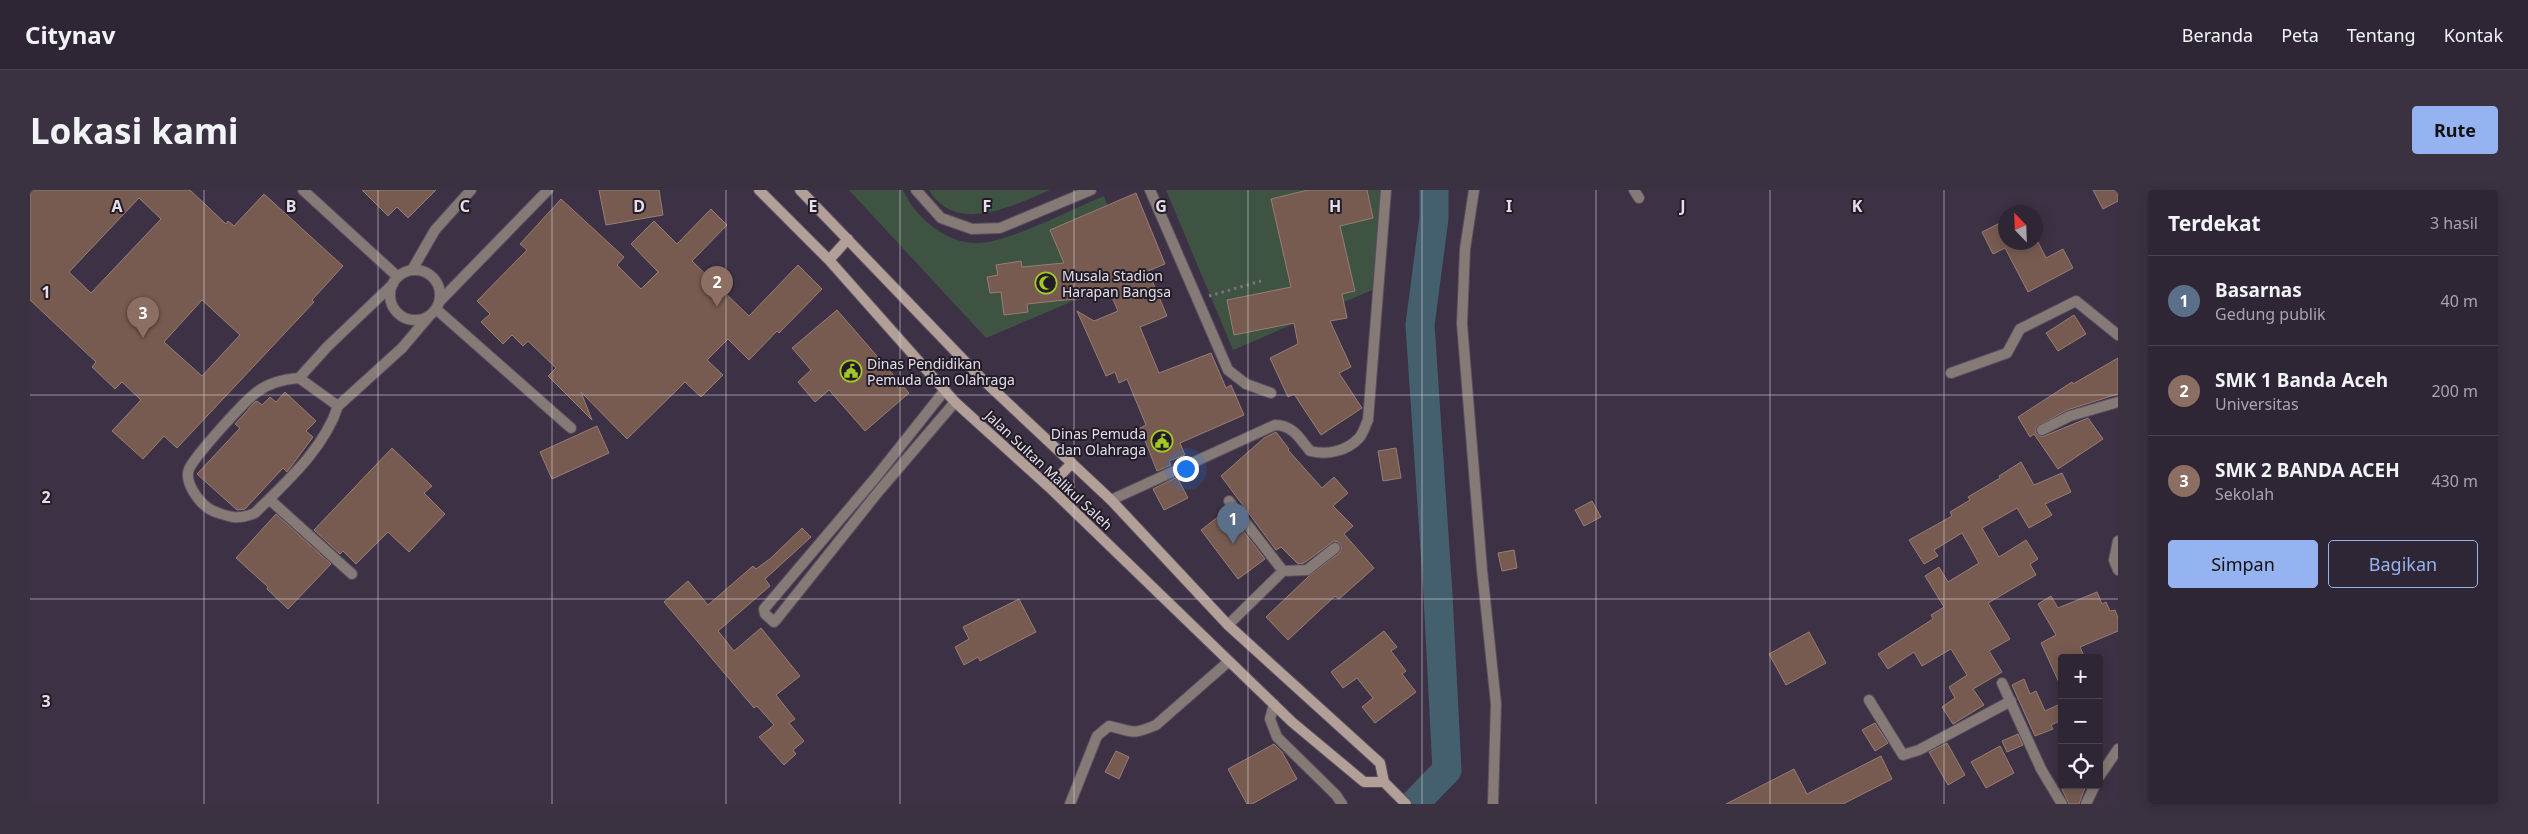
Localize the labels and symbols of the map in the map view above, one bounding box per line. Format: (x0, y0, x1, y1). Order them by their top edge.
text: A (111, 195, 123, 217)
text: B (286, 195, 296, 217)
text: C (460, 195, 470, 217)
text: D (633, 195, 645, 217)
text: E (809, 195, 818, 217)
text: F (983, 195, 991, 217)
text: G (1155, 195, 1167, 217)
text: H (1329, 195, 1341, 217)
text: I (1506, 195, 1512, 217)
text: J (1678, 195, 1686, 217)
text: K (1852, 195, 1863, 217)
north arrow (1998, 205, 2043, 250)
pin: 2 (701, 266, 733, 307)
place label: Musala Stadion Harapan Bangsa (1062, 266, 1171, 301)
mosque icon: Musala Stadion Harapan Bangsa (1034, 271, 1058, 295)
text: 1 (41, 281, 51, 303)
pin: 3 (127, 297, 159, 338)
place label: Dinas Pendidikan Pemuda dan Olahraga (867, 354, 1015, 389)
public building icon: Dinas Pendidikan Pemuda dan Olahraga (839, 359, 863, 383)
street label: Jalan Sultan Malikul Saleh (980, 405, 1117, 534)
place label: Dinas Pemuda dan Olahraga (1051, 424, 1146, 459)
public building icon: Dinas Pemuda dan Olahraga (1150, 429, 1174, 453)
your location (1173, 456, 1199, 482)
text: 2 (41, 486, 51, 508)
pin: 1 (1217, 503, 1249, 544)
text: 3 (41, 690, 51, 712)

